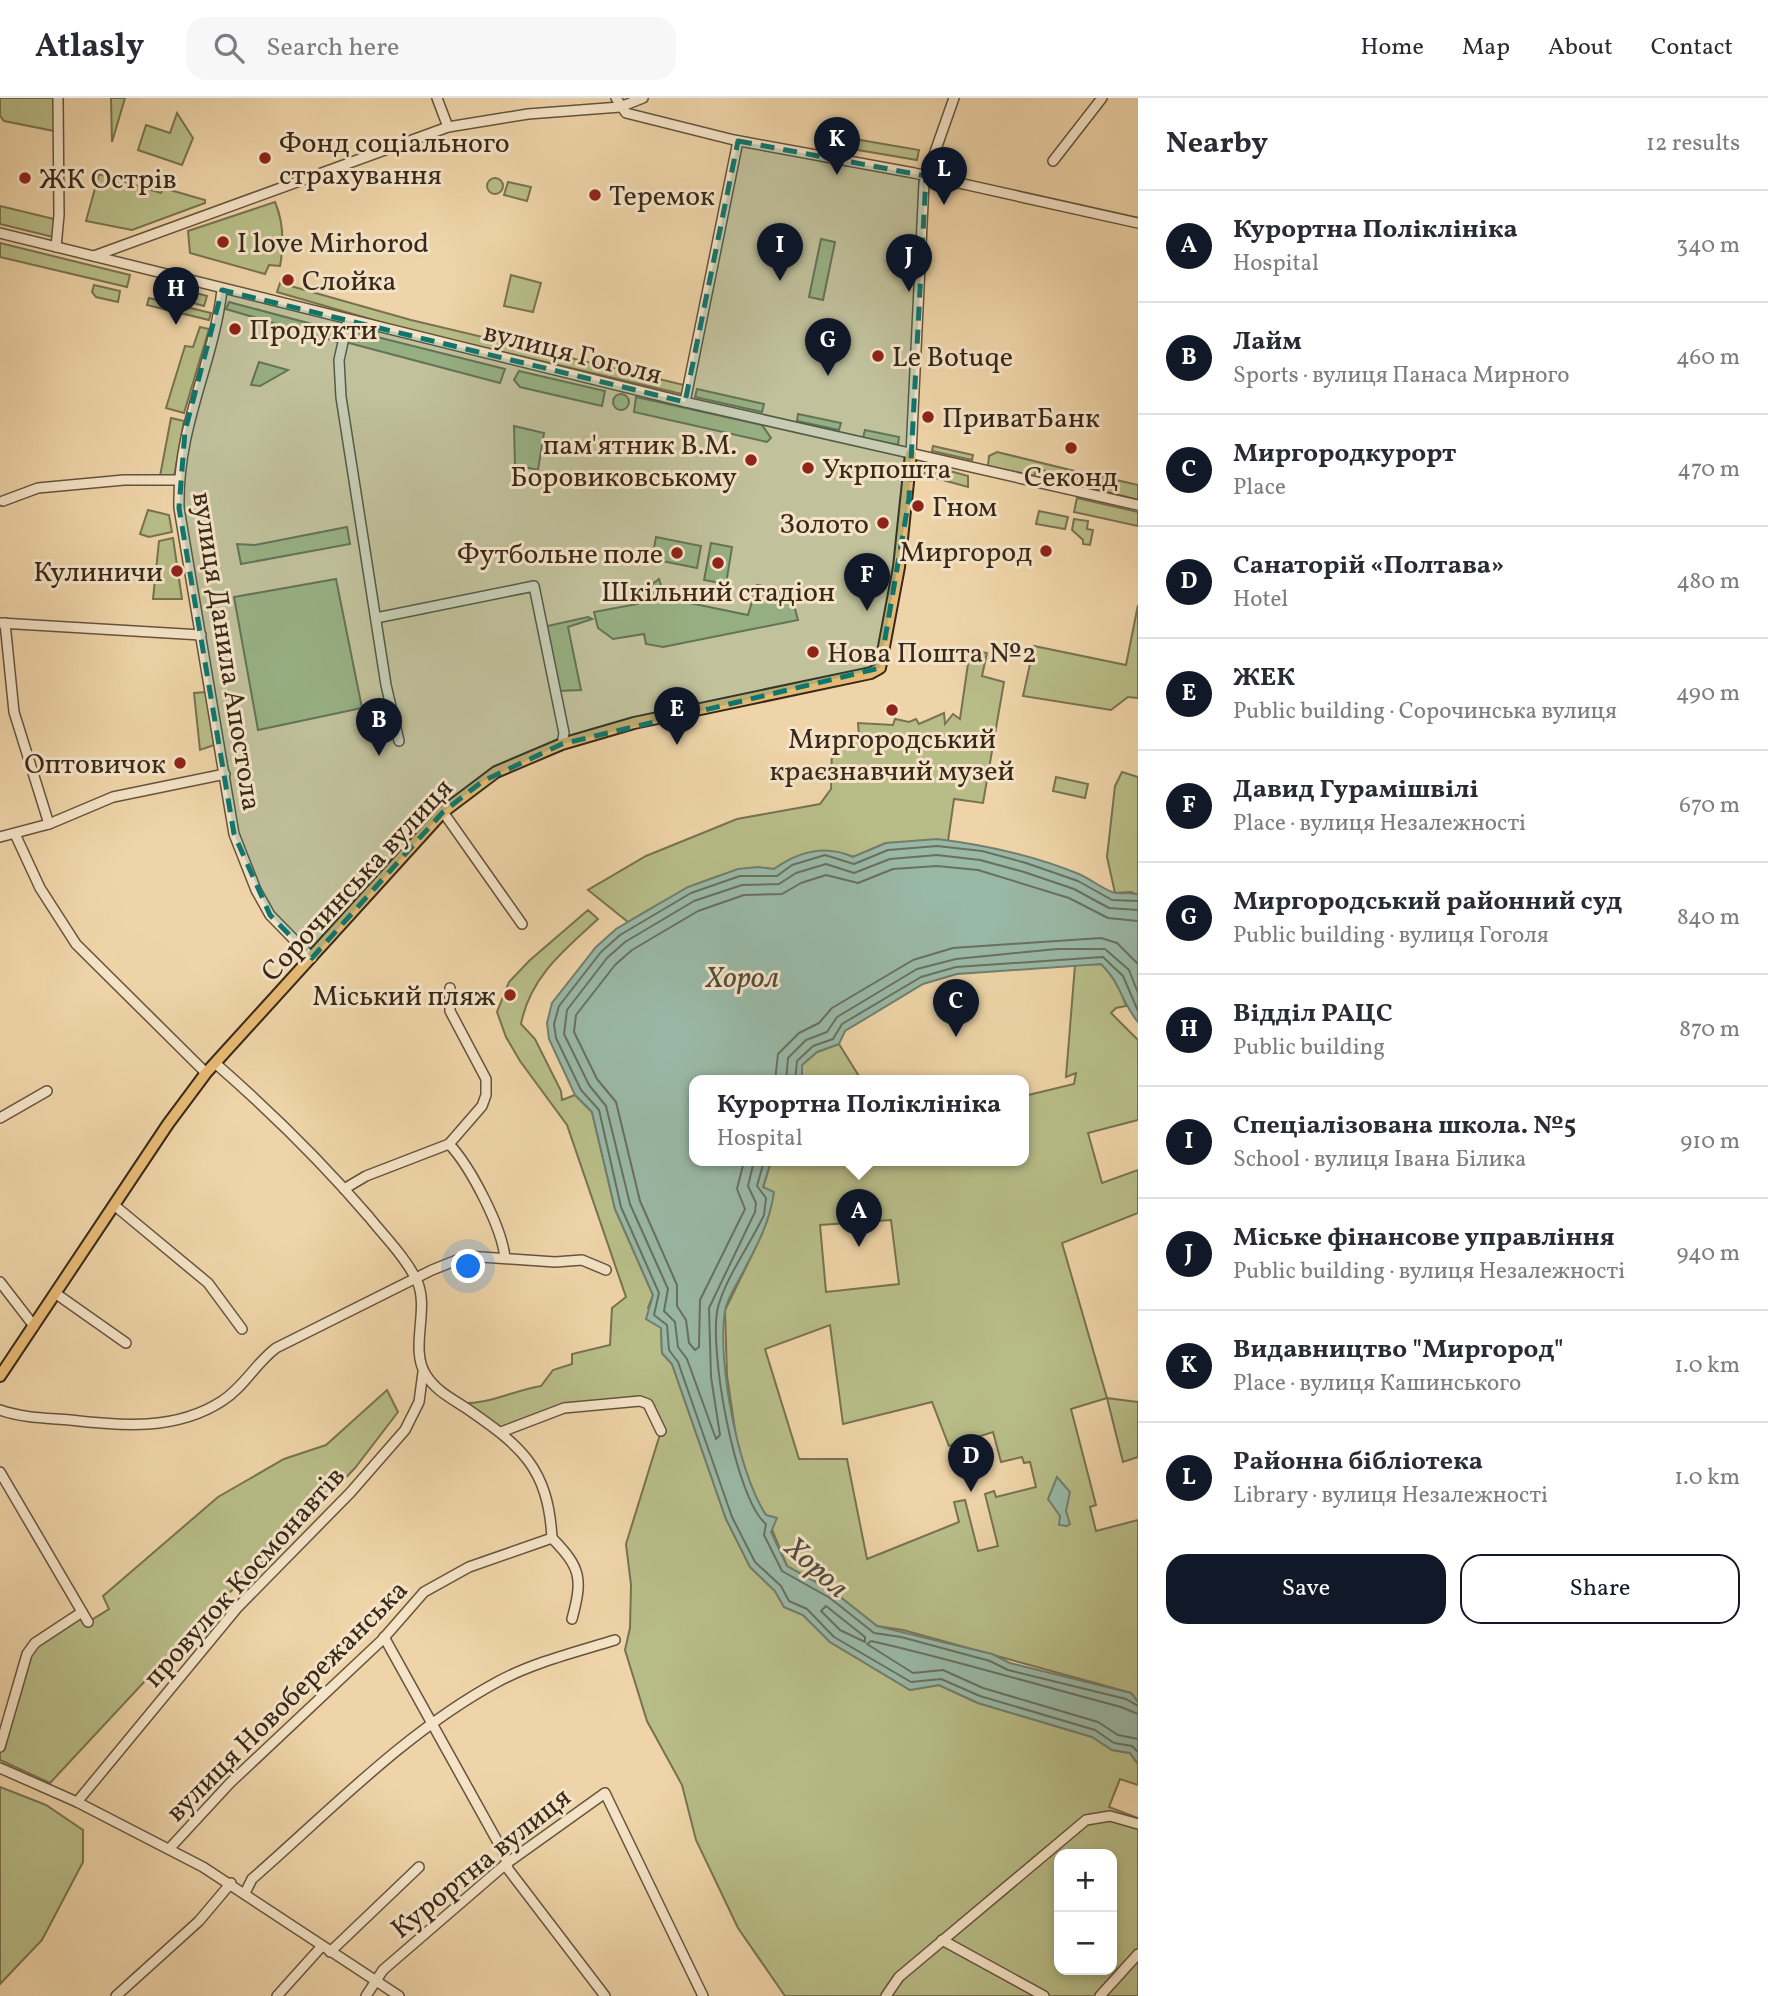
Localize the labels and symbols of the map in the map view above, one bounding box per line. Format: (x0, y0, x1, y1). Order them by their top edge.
pin: K (814, 117, 860, 175)
place label: Фонд соціального страхування (279, 125, 510, 196)
pin: L (921, 147, 967, 205)
marker: Фонд соціального страхування (257, 150, 273, 166)
place label: ЖК Острів (39, 161, 177, 200)
marker: ЖК Острів (17, 170, 33, 186)
place label: Теремок (609, 178, 715, 217)
marker: Теремок (587, 187, 603, 203)
pin: I (757, 223, 803, 281)
place label: I love Mirhorod (237, 225, 429, 264)
marker: I love Mirhorod (215, 234, 231, 250)
pin: J (886, 234, 932, 292)
place label: Слойка (302, 263, 396, 302)
pin: H (153, 267, 199, 325)
marker: Слойка (280, 272, 296, 288)
place label: Продукти (249, 312, 377, 351)
street label: вулиця Гоголя (479, 313, 666, 395)
pin: G (805, 318, 851, 376)
marker: Продукти (227, 321, 243, 337)
place label: Le Botuqe (892, 339, 1013, 378)
marker: Le Botuqe (870, 348, 886, 364)
place label: ПриватБанк (942, 400, 1100, 439)
marker: ПриватБанк (920, 409, 936, 425)
place label: пам'ятник В.М. Боровиковському (510, 427, 737, 498)
marker: Секонд (1063, 440, 1079, 456)
place label: Укрпошта (822, 451, 951, 490)
marker: пам'ятник В.М. Боровиковському (743, 452, 759, 468)
place label: Секонд (1024, 459, 1118, 498)
marker: Укрпошта (800, 460, 816, 476)
street label: вулиця Данила Апостола (181, 489, 270, 814)
place label: Гном (932, 489, 997, 528)
marker: Гном (910, 498, 926, 514)
place label: Золото (779, 506, 869, 545)
marker: Золото (875, 515, 891, 531)
place label: Миргород (899, 534, 1032, 573)
place label: Футбольне поле (457, 536, 663, 575)
marker: Миргород (1038, 543, 1054, 559)
marker: Футбольне поле (669, 545, 685, 561)
pin: F (844, 553, 890, 611)
place label: Кулиничи (33, 554, 163, 593)
marker: Шкільний стадіон (710, 555, 726, 571)
marker: Кулиничи (169, 563, 185, 579)
place label: Шкільний стадіон (601, 574, 835, 613)
place label: Нова Пошта №2 (827, 635, 1037, 674)
marker: Нова Пошта №2 (805, 644, 821, 660)
pin: E (654, 687, 700, 745)
pin: B (356, 698, 402, 756)
marker: Миргородський краєзнавчий музей (884, 702, 900, 718)
place label: Миргородський краєзнавчий музей (769, 721, 1015, 792)
place label: Оптовичок (24, 746, 166, 785)
marker: Оптовичок (172, 755, 188, 771)
street label: Сорочинська вулиця (253, 770, 463, 991)
water label: Хорол (704, 958, 779, 1000)
place label: Міський пляж (312, 978, 496, 1017)
pin: C (933, 979, 979, 1037)
marker: Міський пляж (502, 987, 518, 1003)
pin: A (836, 1189, 882, 1247)
your location (451, 1249, 485, 1283)
pin: D (948, 1434, 994, 1492)
street label: провулок Космонавтів (135, 1459, 355, 1697)
water label: Хорол (773, 1528, 857, 1609)
street label: вулиця Новобережанська (158, 1572, 418, 1832)
street label: Курортна вулиця (383, 1779, 580, 1949)

